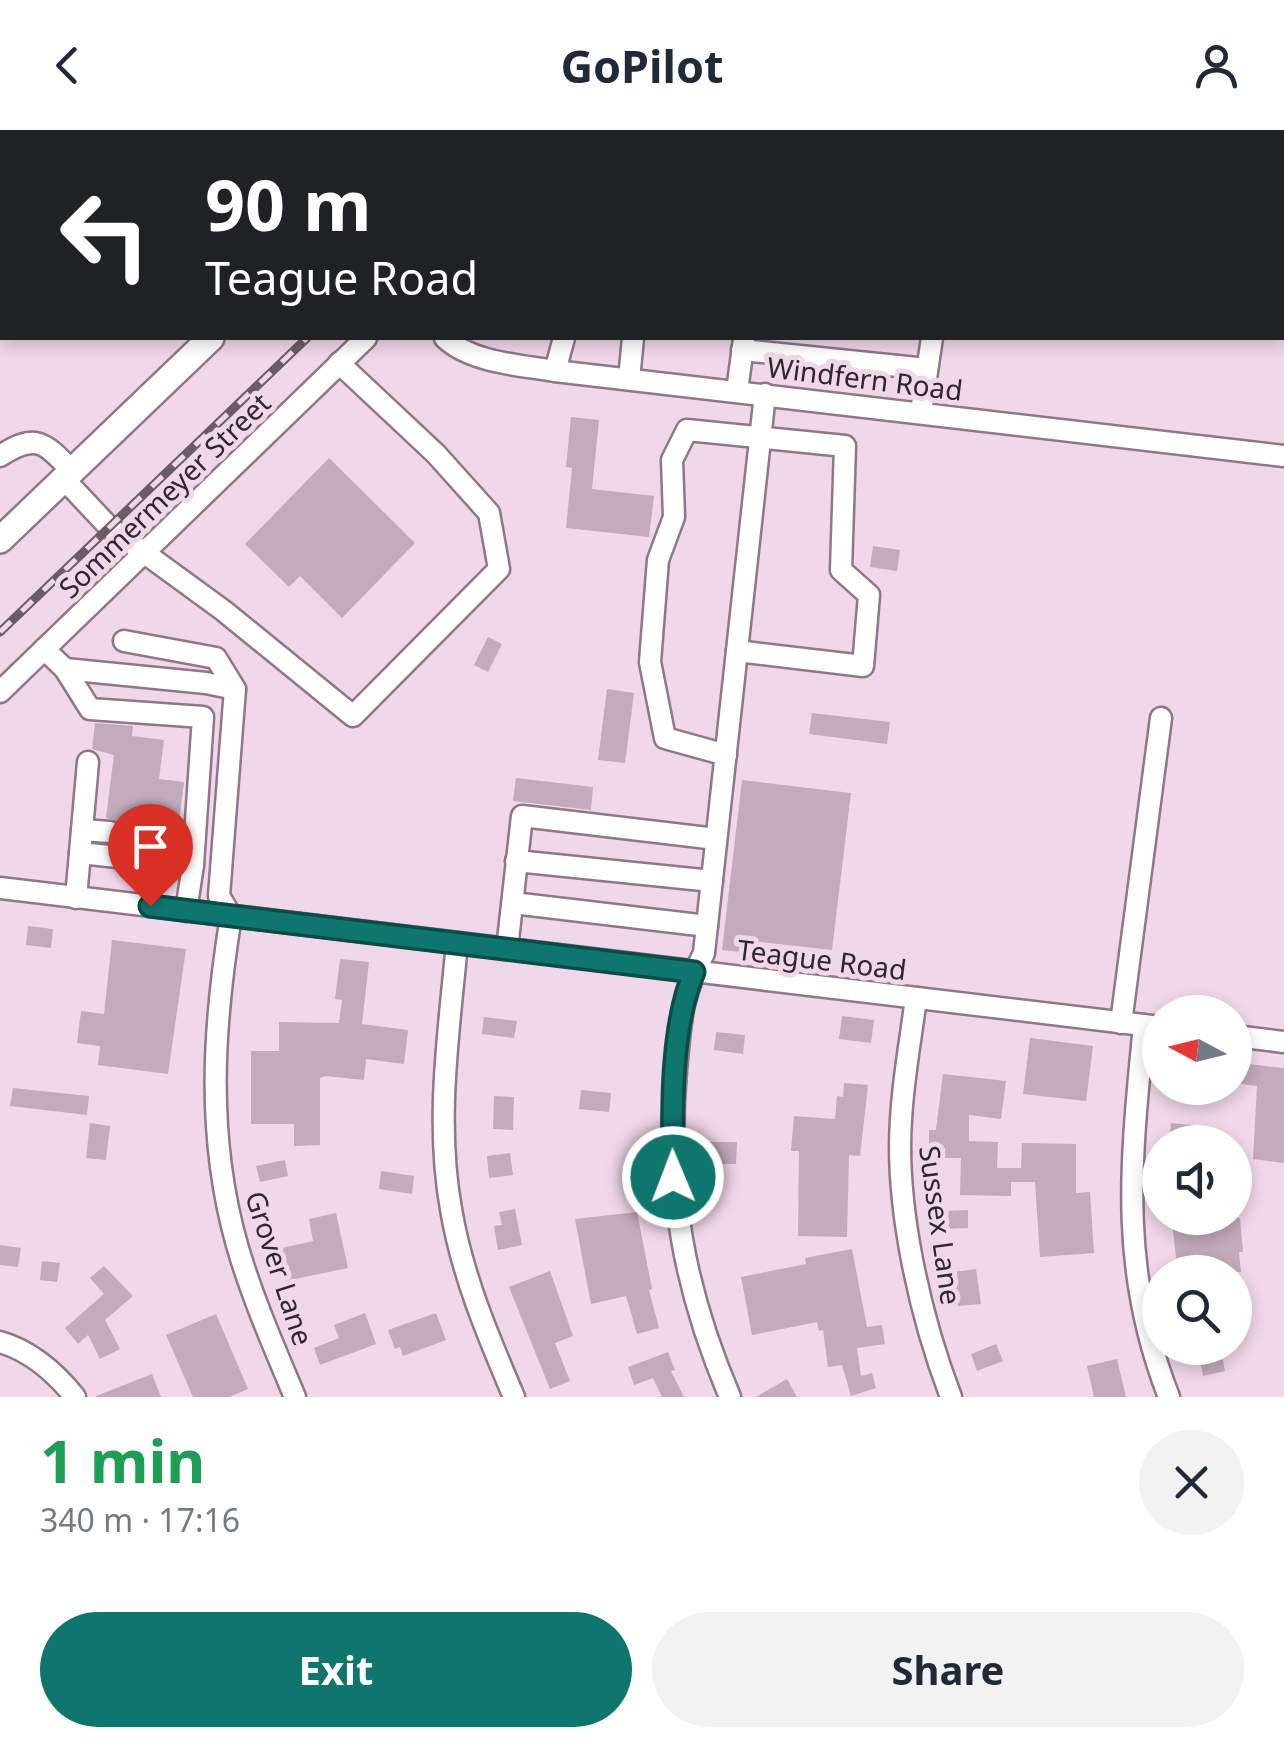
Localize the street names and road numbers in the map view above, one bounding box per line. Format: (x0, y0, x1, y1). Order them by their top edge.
street label: Windfern Road (765, 347, 965, 409)
street label: Sommermeyer Street (50, 384, 278, 606)
street label: Teague Road (735, 930, 909, 988)
street label: Sussex Lane (911, 1143, 971, 1307)
street label: Grover Lane (237, 1186, 323, 1350)

